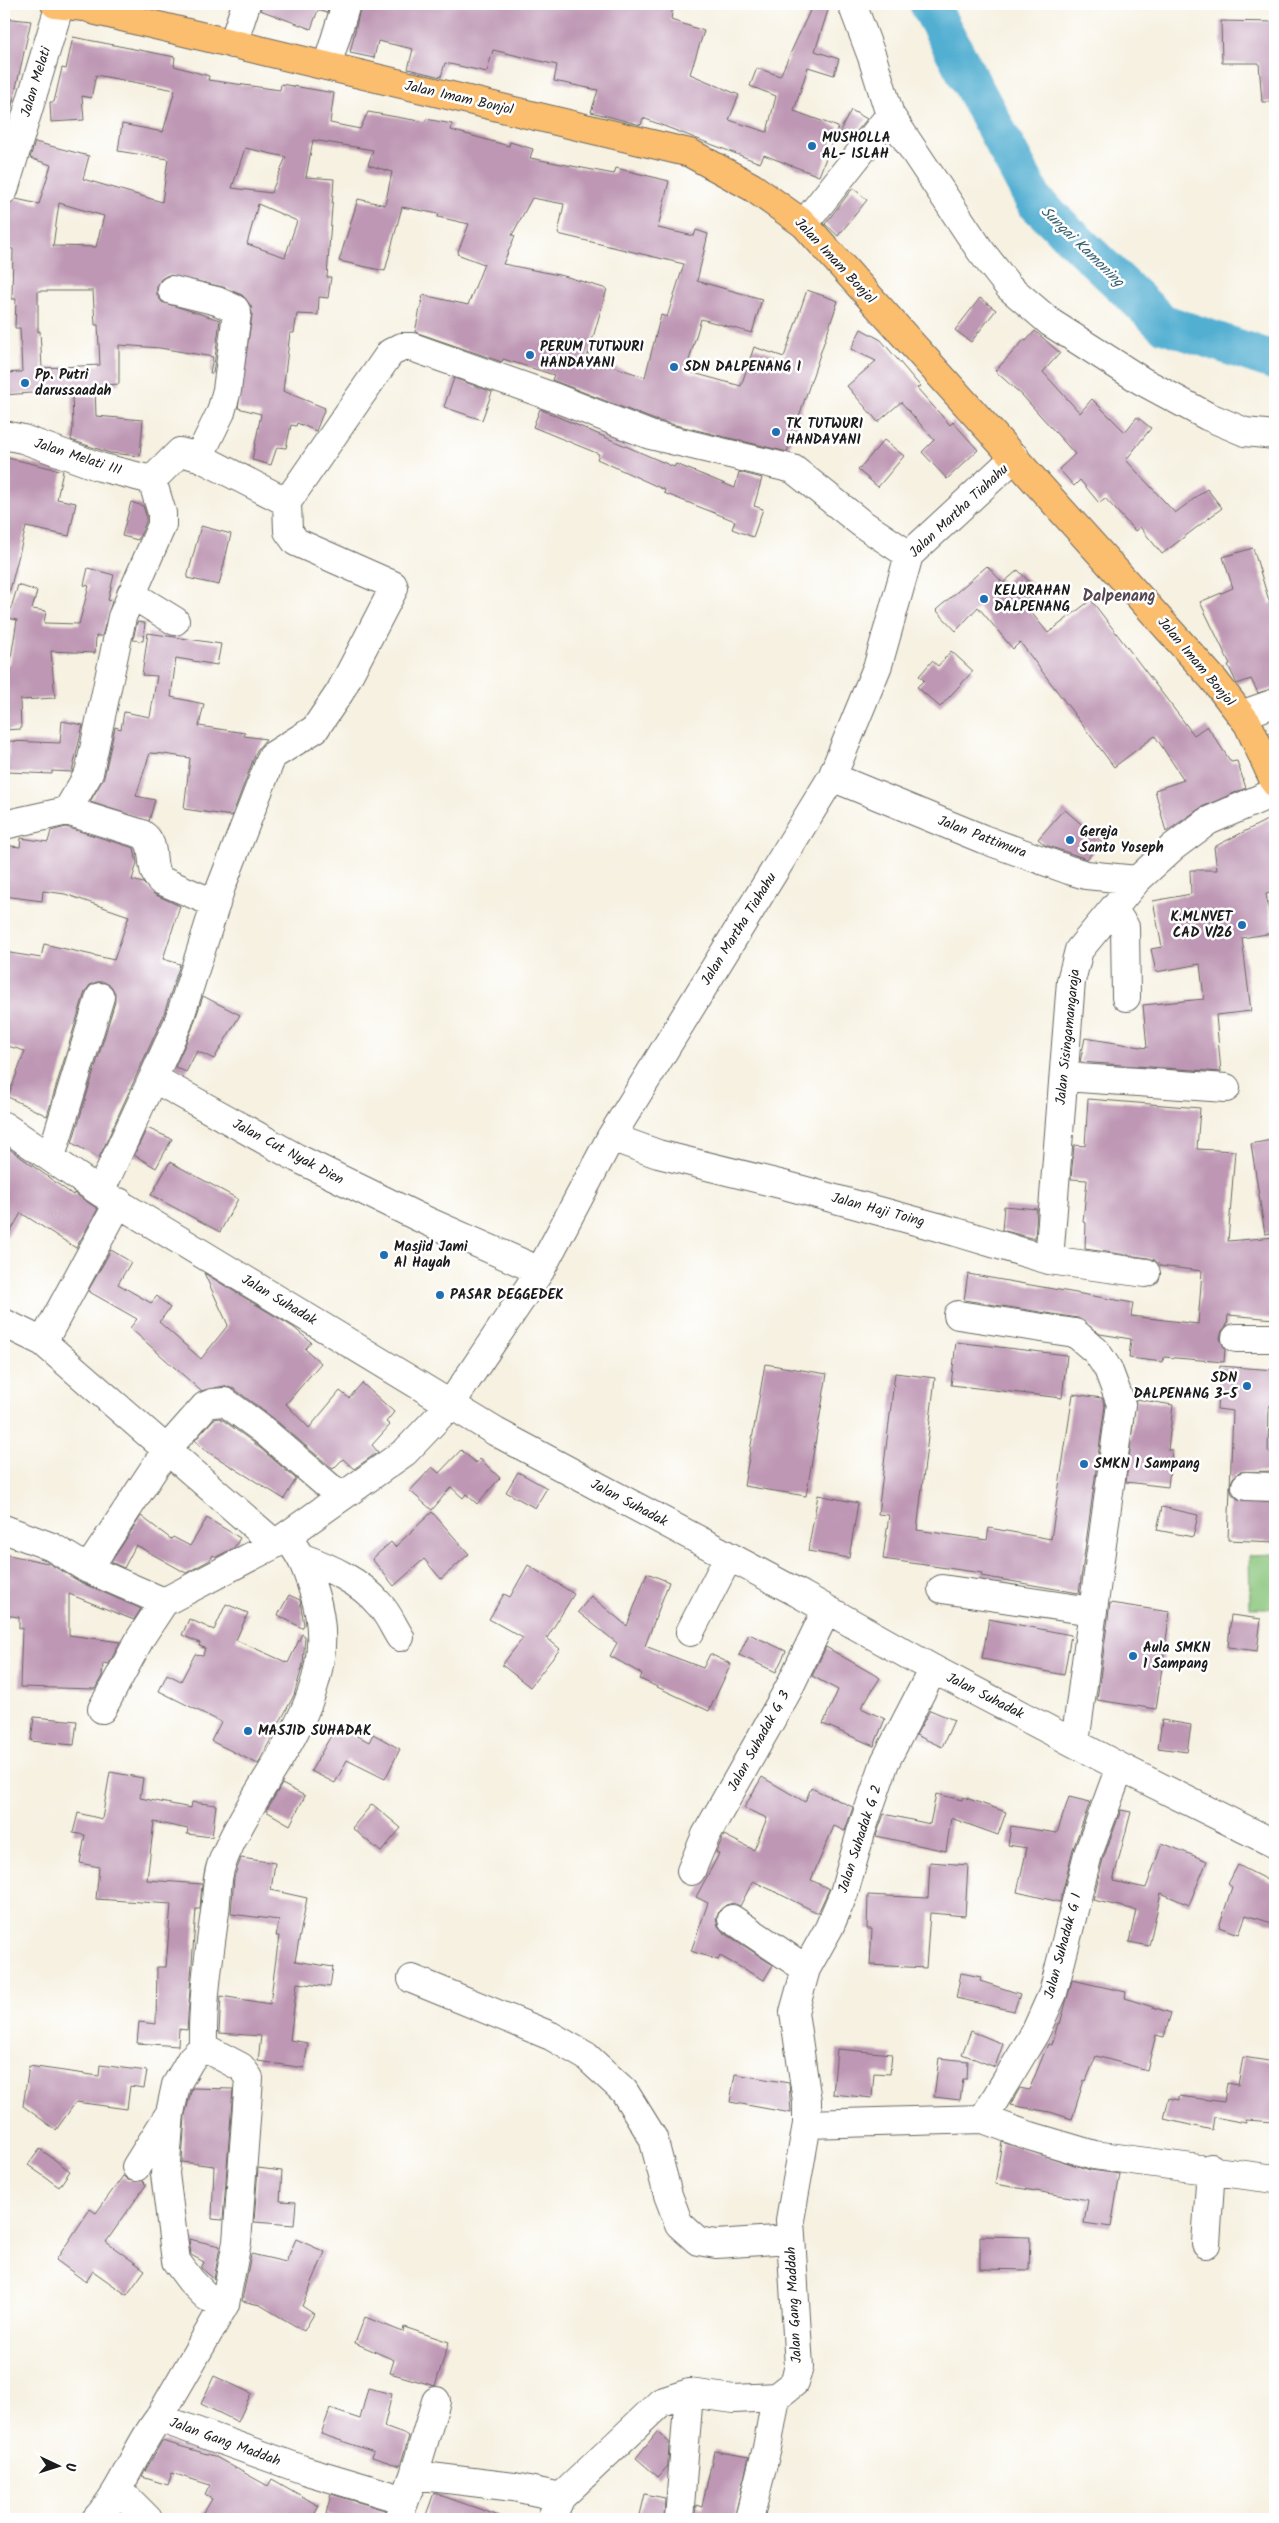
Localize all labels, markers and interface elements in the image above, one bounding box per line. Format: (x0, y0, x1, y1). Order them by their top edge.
street label: Jalan Melati (15, 44, 57, 120)
street label: Jalan Imam Bonjol (402, 75, 516, 121)
place label: MUSHOLLA AL- ISLAH (822, 127, 891, 165)
marker: MUSHOLLA AL- ISLAH (806, 140, 818, 152)
water label: Sungai Kamoning (1035, 201, 1130, 294)
street label: Jalan Imam Bonjol (789, 213, 881, 310)
place label: PERUM TUTWURI HANDAYANI (540, 336, 644, 374)
marker: PERUM TUTWURI HANDAYANI (524, 349, 536, 361)
place label: SDN DALPENANG I (684, 356, 801, 378)
marker: SDN DALPENANG I (668, 361, 680, 373)
place label: Pp. Putri darussaadah (35, 364, 112, 402)
marker: Pp. Putri darussaadah (19, 377, 31, 389)
place label: TK TUTWURI HANDAYANI (786, 413, 863, 451)
marker: TK TUTWURI HANDAYANI (770, 426, 782, 438)
street label: Jalan Melati III (31, 432, 125, 482)
street label: Jalan Martha Tiahahu (904, 459, 1014, 563)
place label: KELURAHAN DALPENANG (994, 580, 1070, 618)
district label: Dalpenang (1082, 584, 1156, 609)
marker: KELURAHAN DALPENANG (978, 593, 990, 605)
street label: Jalan Imam Bonjol (1152, 612, 1240, 712)
street label: Jalan Pattimura (934, 810, 1030, 864)
place label: Gereja Santo Yoseph (1080, 821, 1164, 859)
marker: Gereja Santo Yoseph (1064, 834, 1076, 846)
street label: Jalan Martha Tiahahu (695, 868, 783, 990)
place label: K.MLNVET CAD V/26 (1170, 906, 1233, 944)
marker: K.MLNVET CAD V/26 (1236, 919, 1248, 931)
street label: Jalan Sisingamangaraja (1050, 968, 1086, 1106)
street label: Jalan Cut Nyak Dien (228, 1113, 348, 1191)
street label: Jalan Haji Toing (829, 1187, 927, 1233)
place label: Masjid Jami Al Hayah (394, 1236, 468, 1274)
marker: Masjid Jami Al Hayah (378, 1249, 390, 1261)
street label: Jalan Suhadak (237, 1269, 321, 1331)
place label: PASAR DEGGEDEK (450, 1284, 564, 1306)
marker: PASAR DEGGEDEK (434, 1289, 446, 1301)
place label: SDN DALPENANG 3-5 (1133, 1367, 1239, 1405)
marker: SDN DALPENANG 3-5 (1241, 1380, 1253, 1392)
place label: SMKN 1 Sampang (1094, 1453, 1200, 1475)
marker: SMKN 1 Sampang (1078, 1458, 1090, 1470)
street label: Jalan Suhadak (587, 1473, 672, 1533)
place label: Aula SMKN 1 Sampang (1143, 1637, 1211, 1675)
marker: Aula SMKN 1 Sampang (1127, 1650, 1139, 1662)
street label: Jalan Suhadak (942, 1667, 1028, 1725)
street label: Jalan Suhadak G 3 (722, 1687, 796, 1795)
place label: MASJID SUHADAK (258, 1720, 372, 1742)
marker: MASJID SUHADAK (242, 1725, 254, 1737)
street label: Jalan Suhadak G 2 (832, 1782, 888, 1896)
street label: Jalan Suhadak G 1 (1038, 1891, 1088, 2001)
street label: Jalan Gang Maddah (780, 2246, 808, 2364)
street label: Jalan Gang Maddah (166, 2412, 284, 2472)
north arrow (32, 2440, 82, 2490)
text: U (59, 2462, 81, 2472)

